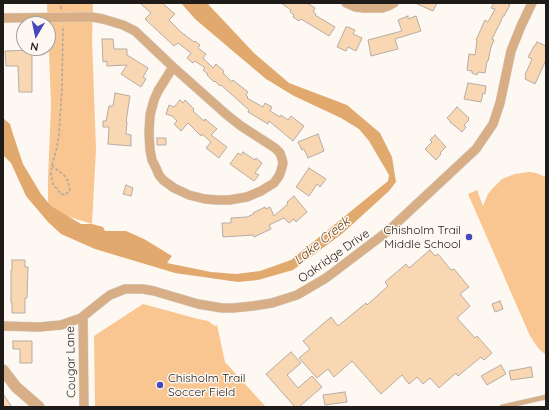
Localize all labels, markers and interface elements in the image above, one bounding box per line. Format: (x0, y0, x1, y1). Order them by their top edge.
north arrow (16, 16, 56, 56)
text: N (29, 39, 39, 54)
water label: Lake Creek (291, 214, 353, 268)
place label: Chisholm Trail Middle School (384, 223, 461, 251)
street label: Oakridge Drive (296, 226, 372, 286)
marker: Chisholm Trail Middle School (464, 232, 474, 242)
street label: Cougar Lane (63, 326, 79, 398)
place label: Chisholm Trail Soccer Field (168, 371, 245, 399)
marker: Chisholm Trail Soccer Field (155, 380, 165, 390)

